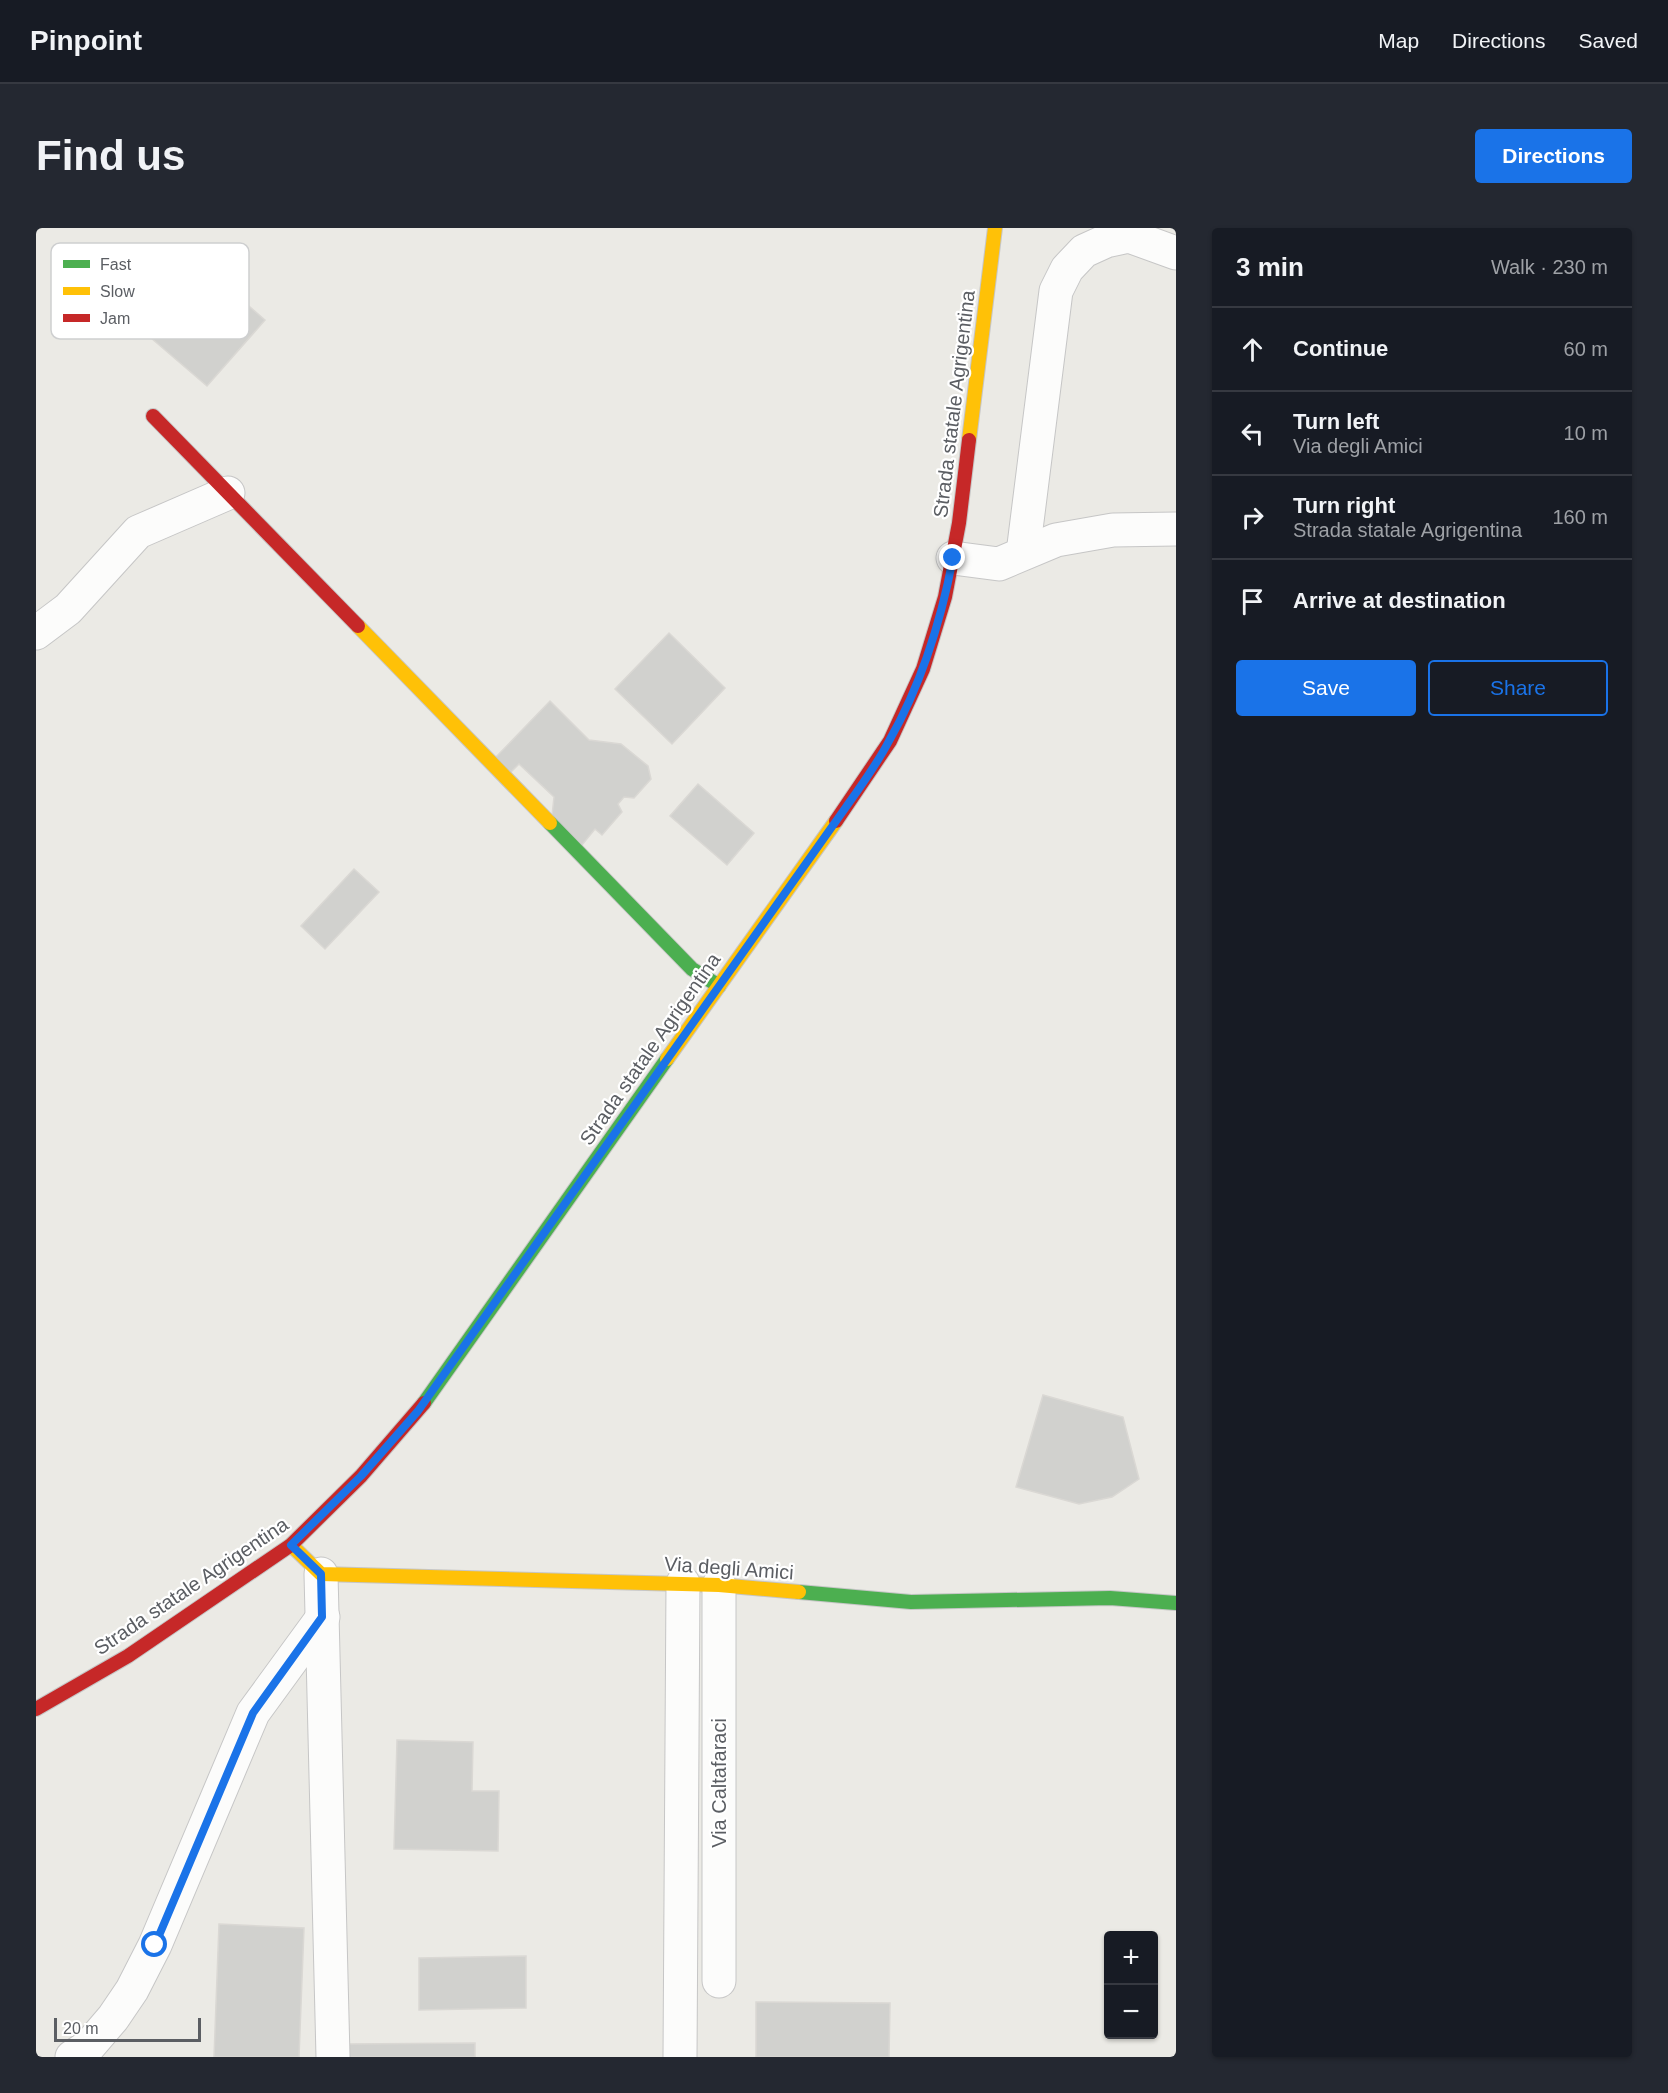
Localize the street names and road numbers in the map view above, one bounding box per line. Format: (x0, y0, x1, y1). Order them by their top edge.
street label: Strada statale Agrigentina (929, 288, 979, 519)
street label: Strada statale Agrigentina (575, 948, 725, 1149)
street label: Strada statale Agrigentina (90, 1512, 293, 1659)
street label: Via degli Amici (664, 1553, 794, 1583)
street label: Via Caltafaraci (708, 1718, 730, 1848)

